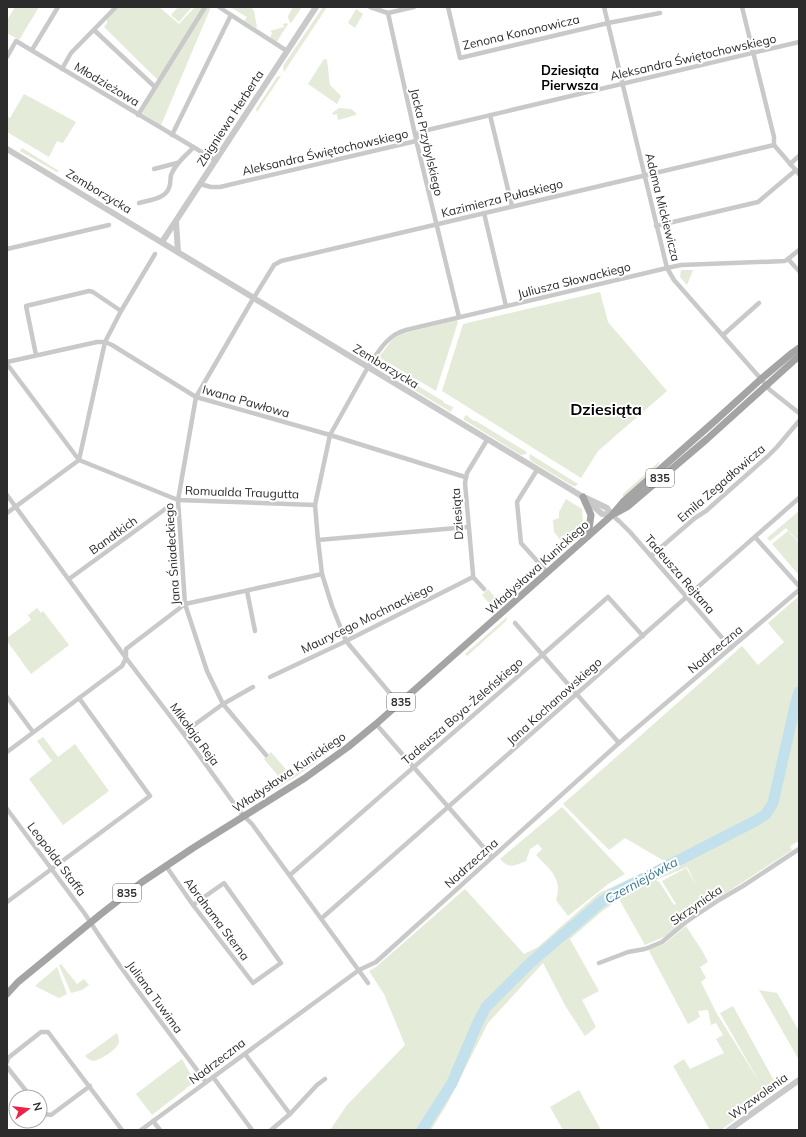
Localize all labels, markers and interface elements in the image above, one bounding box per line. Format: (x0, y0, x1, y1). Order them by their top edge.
street label: Zenona Kononowicza (461, 11, 581, 53)
street label: Aleksandra Świętochowskiego (608, 31, 778, 83)
street label: Młodzieżowa (72, 59, 142, 109)
district label: Dziesiąta Pierwsza (541, 62, 599, 93)
street label: Zbigniewa Herberta (193, 67, 267, 169)
street label: Jacka Przybylskiego (407, 87, 447, 197)
street label: Aleksandra Świętochowskiego (240, 126, 410, 178)
street label: Adama Mickiewicza (642, 151, 684, 263)
street label: Zemborzycka (63, 165, 135, 217)
street label: Kazimierza Pułaskiego (440, 176, 565, 220)
street label: Juliusza Słowackiego (516, 259, 632, 301)
street label: Zemborzycka (350, 340, 422, 392)
street label: Iwana Pawłowa (201, 381, 291, 421)
district label: Dziesiąta (570, 399, 642, 419)
street label: Emila Zegadłowicza (674, 441, 768, 525)
road number: 835 (646, 469, 674, 487)
street label: Romualda Traugutta (185, 483, 299, 501)
street label: Dziesiąta (448, 488, 466, 540)
street label: Jana Śniadeckiego (161, 502, 183, 606)
street label: Bandtkich (86, 513, 140, 557)
street label: Władysława Kunickiego (482, 517, 592, 617)
street label: Tadeusza Rejtana (642, 531, 718, 617)
street label: Maurycego Mochnackiego (299, 579, 436, 657)
street label: Nadrzeczna (685, 622, 745, 676)
street label: Tadeusza Boya-Żeleńskiego (398, 654, 526, 768)
street label: Jana Kochanowskiego (503, 654, 605, 748)
road number: 835 (387, 693, 415, 711)
street label: Mikołaja Reja (167, 700, 223, 768)
street label: Władysława Kunickiego (230, 728, 349, 816)
street label: Leopolda Staffa (24, 819, 90, 899)
street label: Nadrzeczna (441, 835, 501, 891)
water label: Czerniejówka (602, 853, 680, 907)
street label: Abrahama Sterna (181, 875, 253, 963)
street label: Skrzynicka (667, 882, 725, 928)
road number: 835 (113, 884, 141, 902)
street label: Juliana Tuwima (124, 958, 186, 1036)
street label: Nadrzeczna (186, 1035, 248, 1087)
street label: Wyzwolenia (726, 1070, 790, 1122)
north arrow (8, 1089, 48, 1129)
text: N (30, 1101, 45, 1112)

